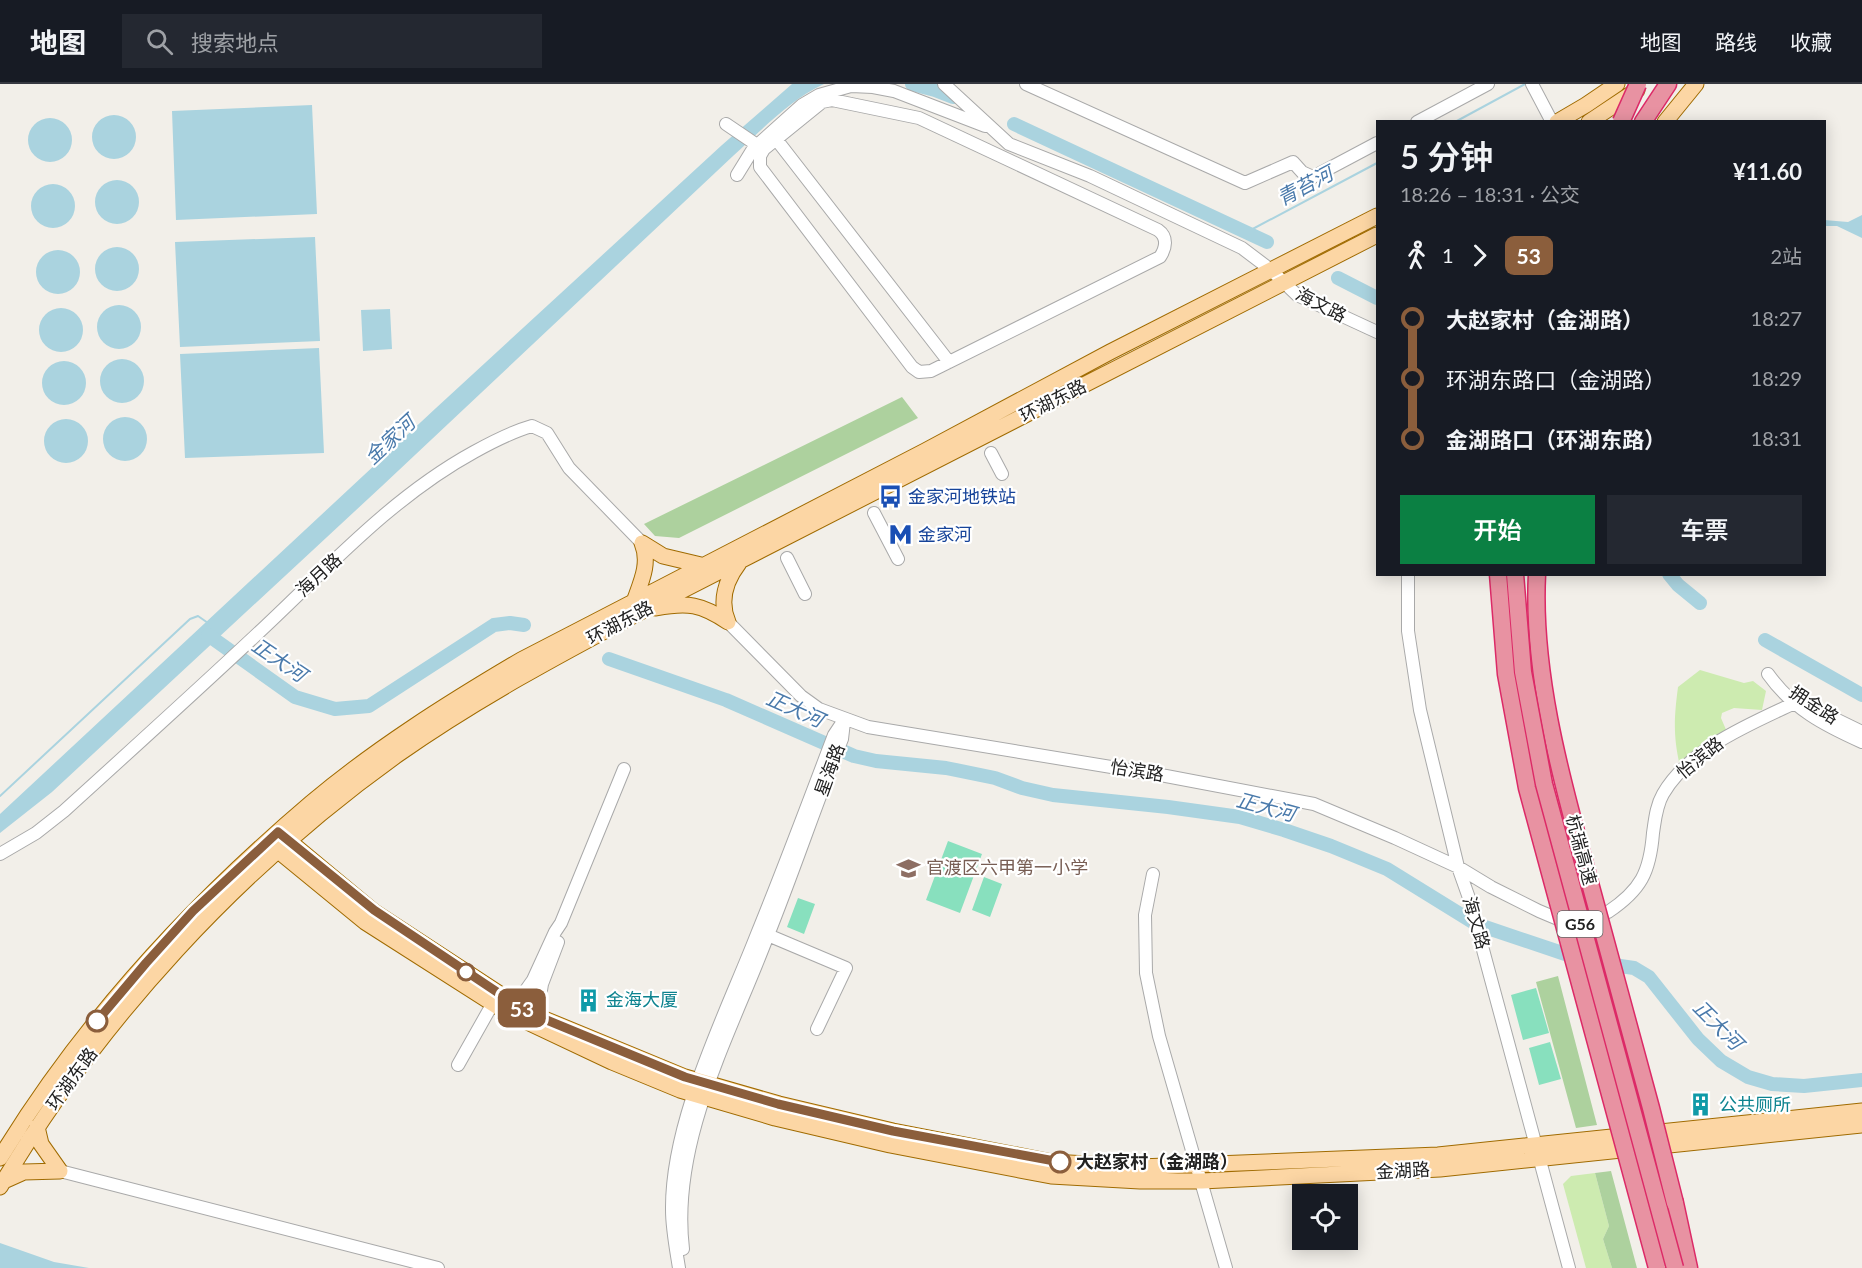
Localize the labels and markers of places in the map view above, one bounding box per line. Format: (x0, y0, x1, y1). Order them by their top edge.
bus stop icon: 金家河地铁站 (877, 484, 903, 510)
place label: 金家河地铁站 (908, 485, 1016, 507)
metro station icon: 金家河 (887, 522, 913, 548)
place label: 金家河 (918, 523, 972, 545)
school or university icon: 官渡区六甲第一小学 (895, 855, 921, 881)
place label: 官渡区六甲第一小学 (926, 856, 1088, 878)
unlabelled marker (457, 963, 475, 981)
building icon: 金海大厦 (575, 987, 601, 1013)
place label: 金海大厦 (606, 988, 678, 1010)
unlabelled marker (86, 1010, 108, 1032)
building icon: 公共厕所 (1688, 1092, 1714, 1118)
place label: 公共厕所 (1719, 1093, 1791, 1115)
place label: 大赵家村（金湖路） (1076, 1150, 1238, 1172)
marker: 大赵家村（金湖路） (1049, 1151, 1071, 1173)

